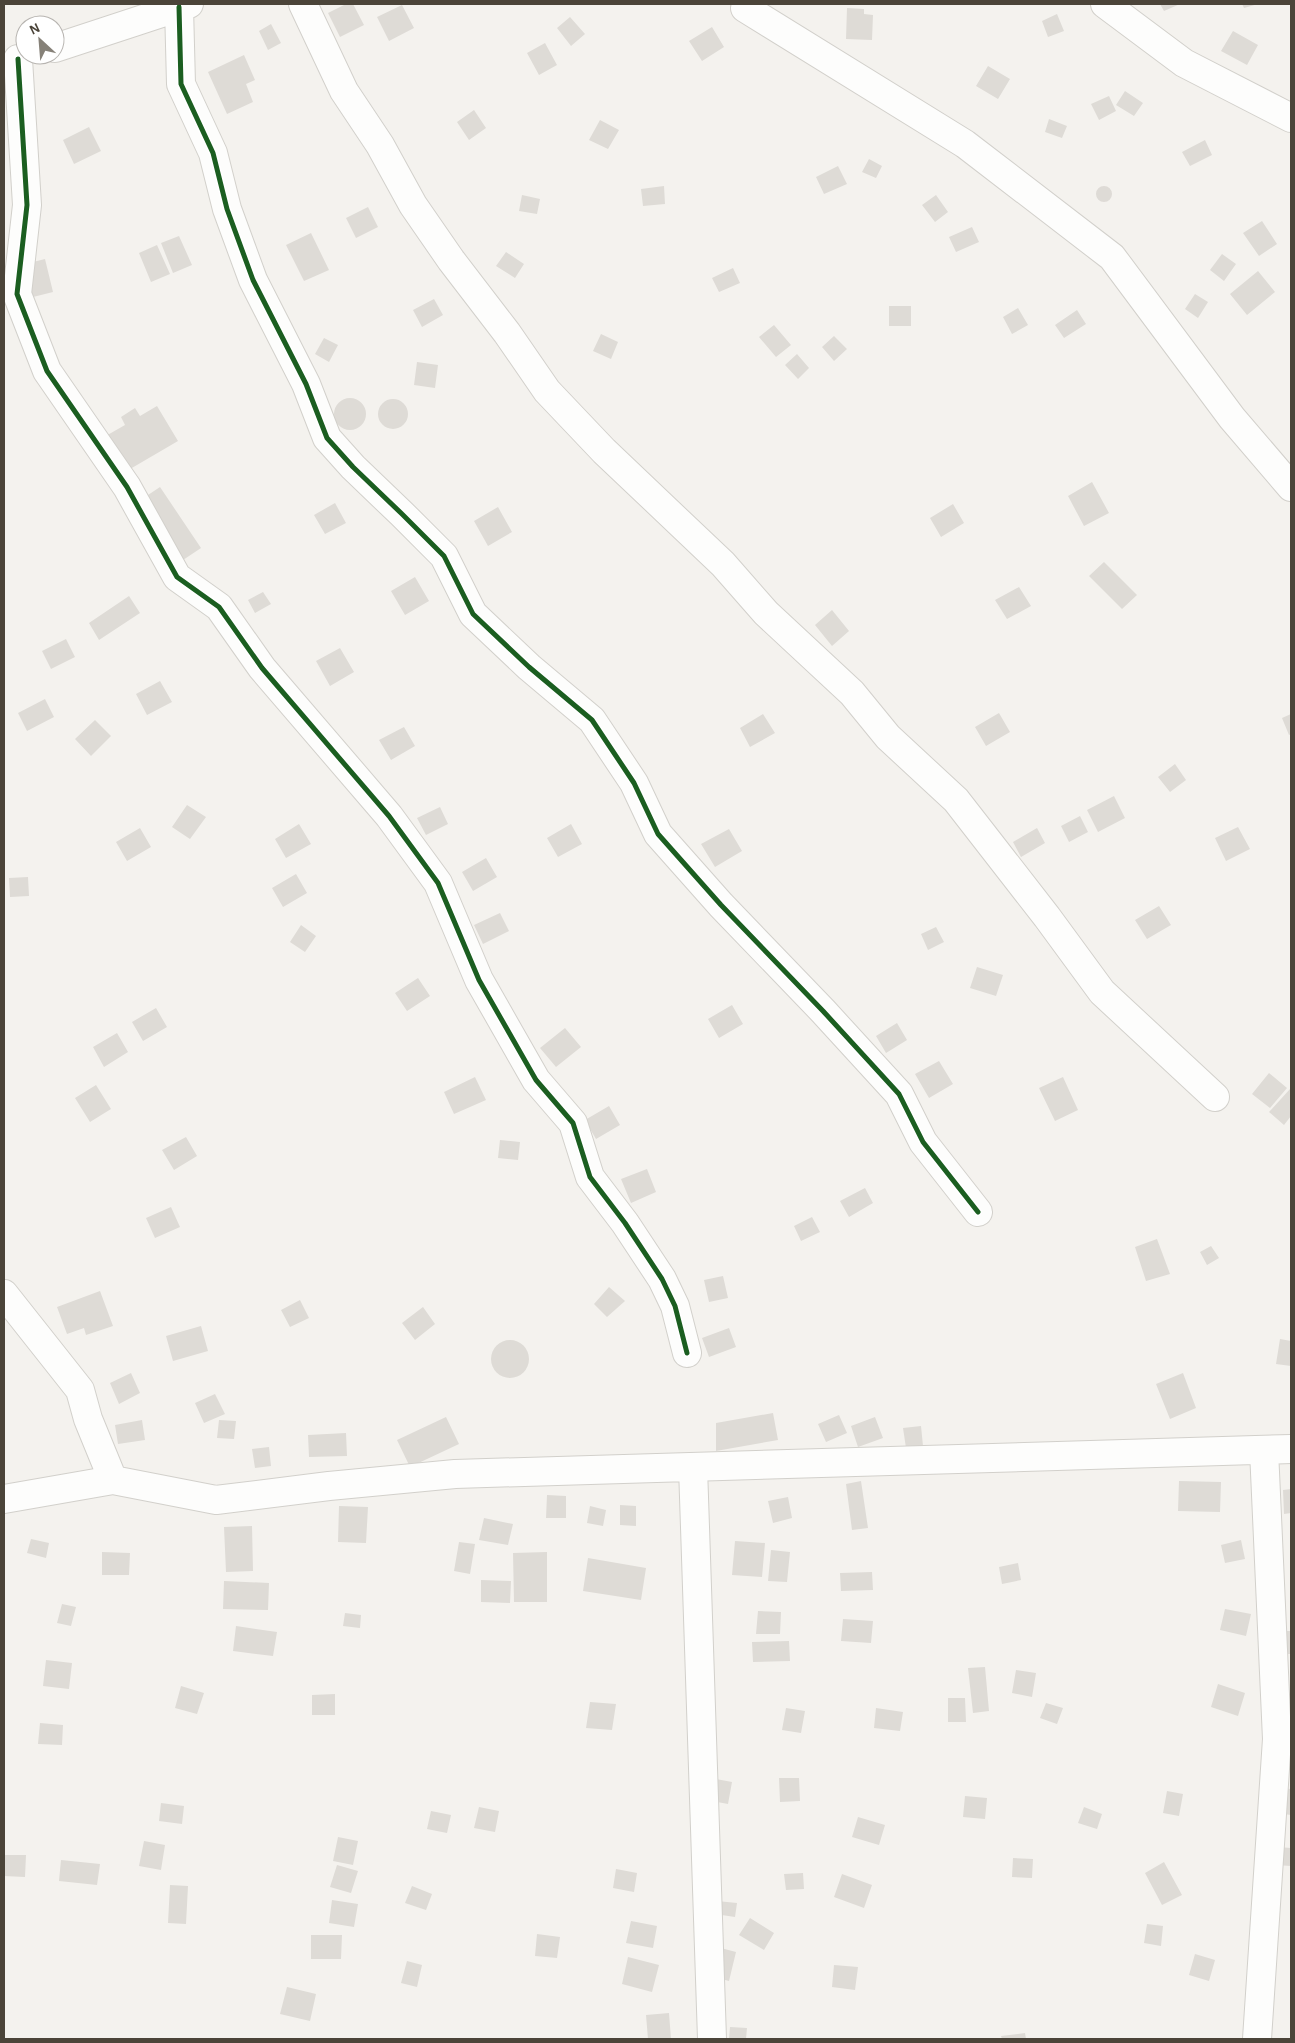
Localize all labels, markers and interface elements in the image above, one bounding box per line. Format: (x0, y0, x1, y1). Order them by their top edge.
north arrow (15, 15, 65, 65)
text: N (27, 21, 42, 38)

